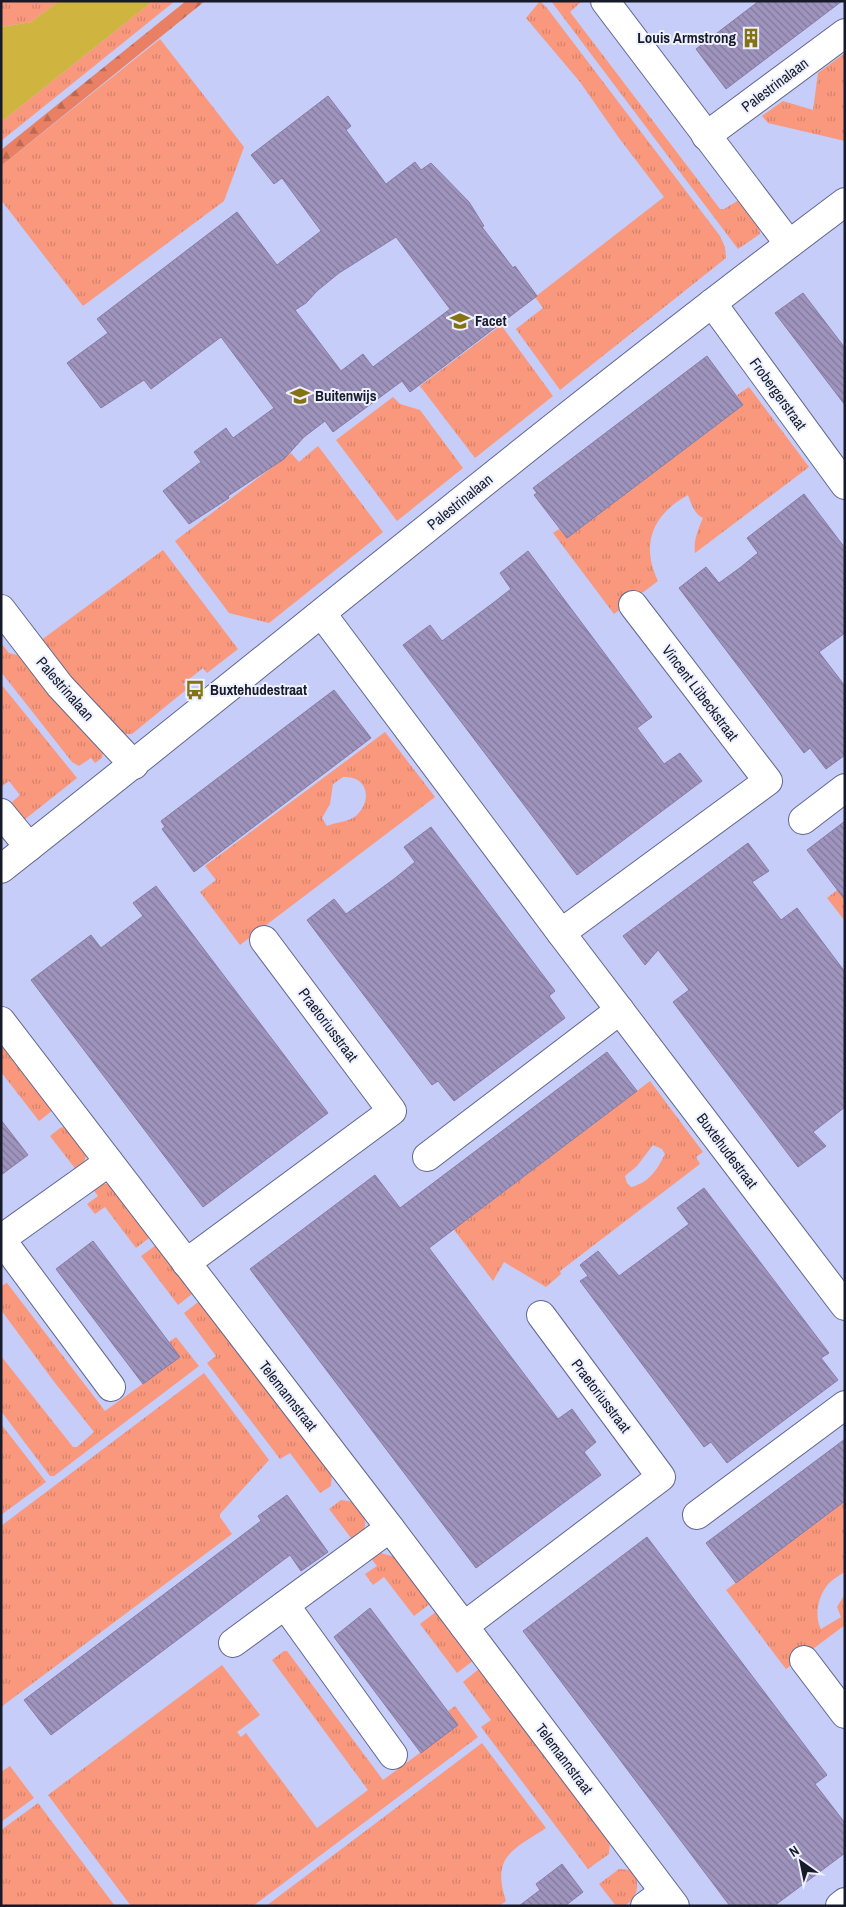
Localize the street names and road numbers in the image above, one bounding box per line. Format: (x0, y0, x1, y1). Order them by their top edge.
street label: Palestrinalaan (737, 53, 812, 117)
street label: Frobergerstraat (745, 353, 812, 435)
street label: Palestrinalaan (423, 469, 497, 535)
street label: Vincent Lübeckstraat (657, 640, 744, 746)
street label: Palestrinalaan (32, 652, 99, 725)
street label: Praetoriusstraat (294, 983, 363, 1066)
street label: Buxtehudestraat (692, 1109, 763, 1193)
street label: Praetoriusstraat (567, 1354, 636, 1437)
street label: Telemannstraat (254, 1356, 323, 1436)
street label: Telemannstraat (531, 1719, 598, 1799)

